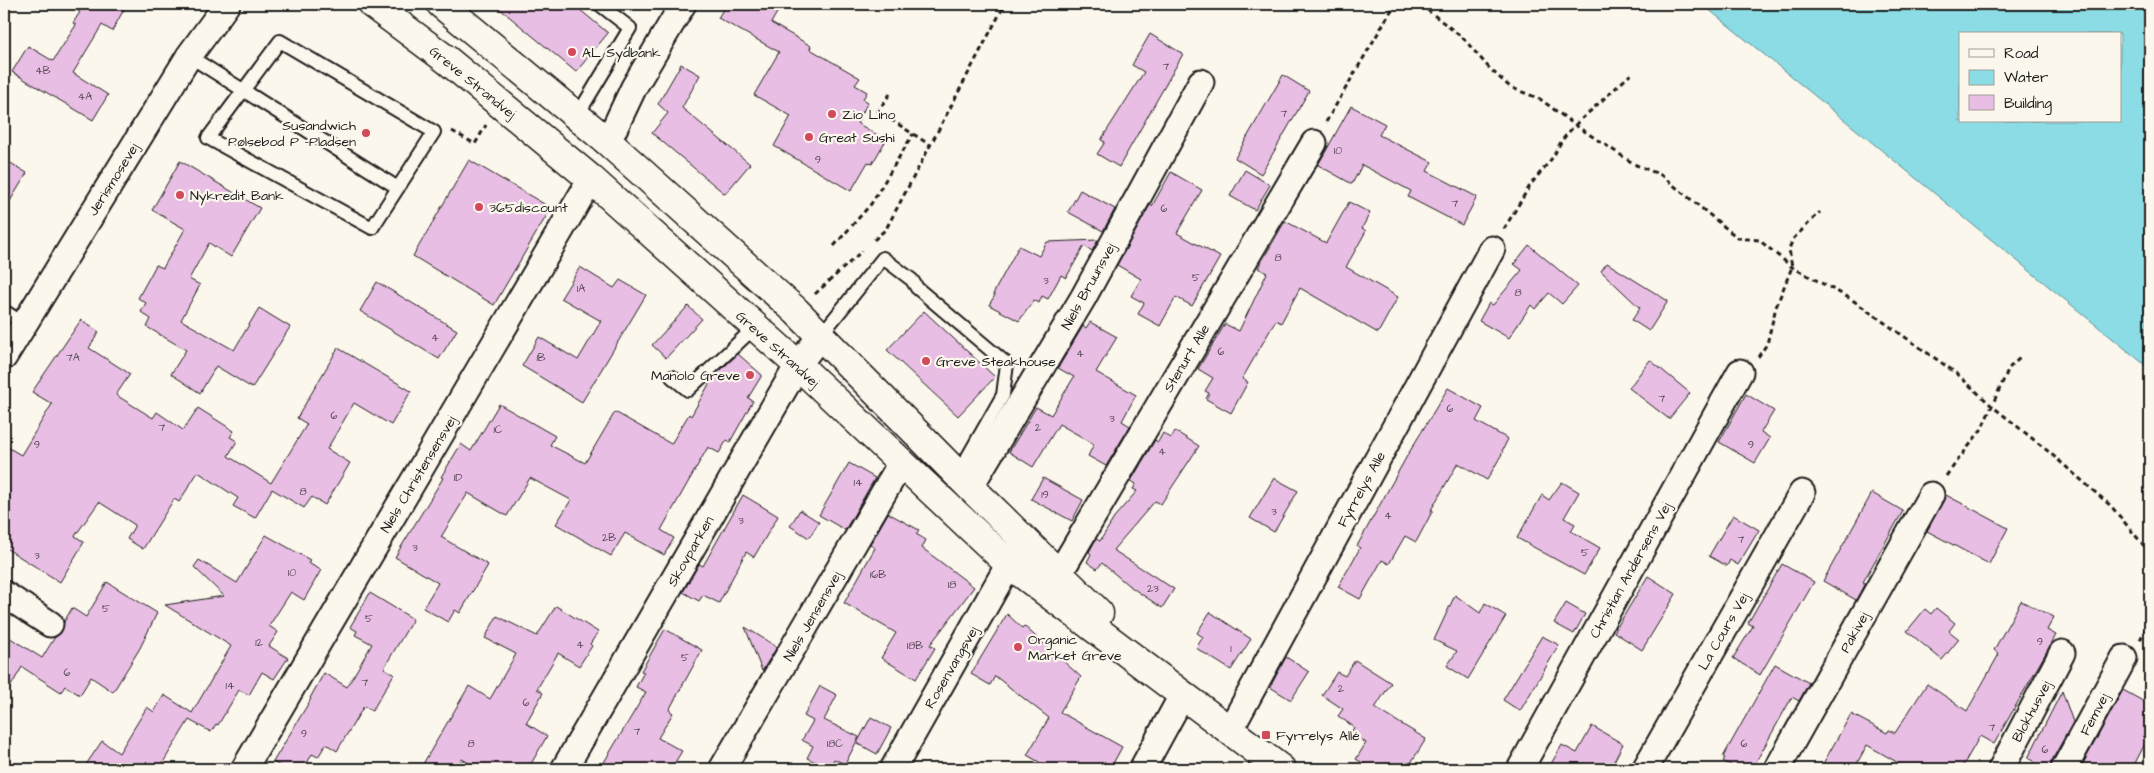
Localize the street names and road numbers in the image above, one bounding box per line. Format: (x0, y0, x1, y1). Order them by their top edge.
street label: Greve Strandvej (425, 42, 520, 124)
street label: Jerismosevej (83, 139, 144, 220)
street label: Niels Bruunsvej (1057, 239, 1121, 334)
street label: Greve Strandvej (731, 307, 824, 393)
street label: Stenurt Alle (1159, 320, 1215, 396)
street label: Niels Christensensvej (376, 412, 462, 537)
street label: Fyrrelys Alle (1333, 448, 1391, 531)
street label: Christian Andersens Vej (1585, 498, 1677, 642)
street label: Skovparken (663, 512, 719, 591)
street label: Niels Jensensvej (779, 567, 847, 665)
street label: La Cours Vej (1694, 589, 1754, 674)
street label: Pakivej (1835, 608, 1875, 657)
street label: Rosenvangsvej (920, 622, 984, 713)
street label: Blokhusvej (2007, 677, 2057, 746)
street label: Femvej (2075, 689, 2115, 739)

